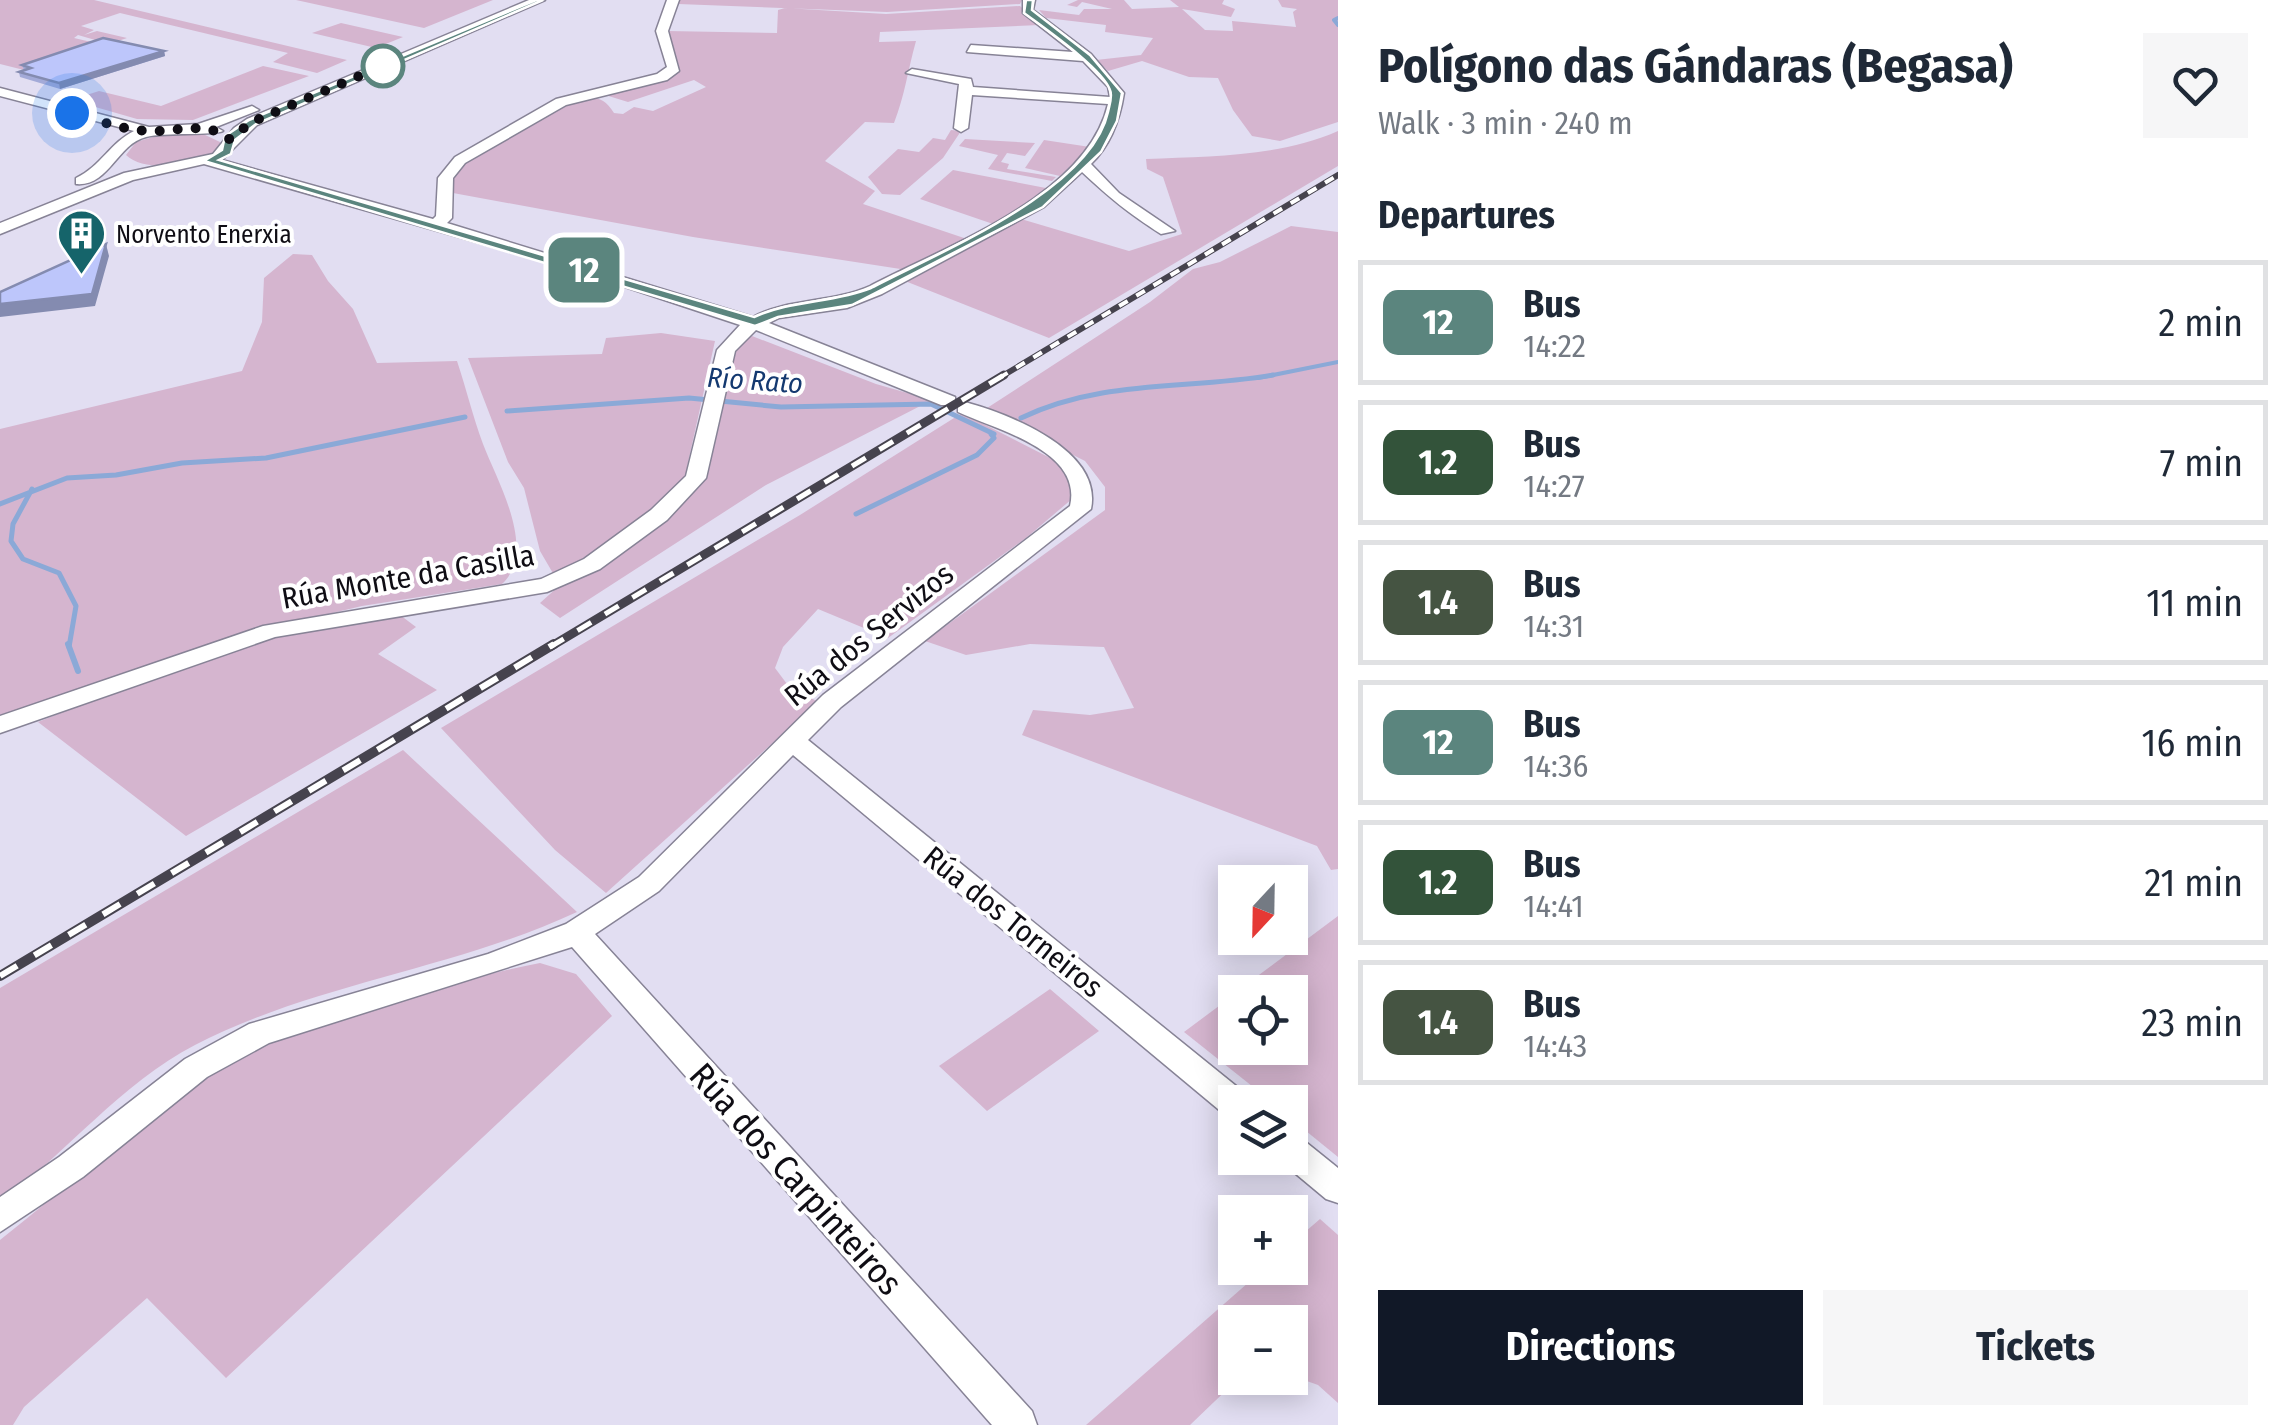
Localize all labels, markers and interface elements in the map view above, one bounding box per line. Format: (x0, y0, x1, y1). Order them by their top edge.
button: heart (2143, 33, 2248, 138)
text: Polígono das Gándaras (Begasa) (1378, 37, 2013, 95)
unlabelled marker (362, 45, 404, 87)
your location (47, 88, 97, 138)
text: Walk · 3 min · 240 m (1378, 104, 1633, 142)
text: Departures (1378, 192, 1555, 238)
building icon: Norvento Enerxia (55, 208, 107, 276)
place label: Norvento Enerxia (116, 220, 292, 250)
line badge: 12 (539, 238, 629, 302)
text: 12 (568, 249, 600, 291)
text: Bus (1523, 281, 1581, 327)
text: 2 min (2158, 300, 2243, 346)
text: 12 (1422, 301, 1454, 343)
text: 14:22 (1523, 327, 1586, 365)
water label: Río Rato (706, 361, 804, 400)
text: Bus (1523, 421, 1581, 467)
text: 7 min (2160, 440, 2243, 486)
text: 1.2 (1418, 441, 1458, 483)
text: 14:27 (1523, 467, 1585, 505)
street label: Rúa Monte da Casilla (279, 537, 537, 617)
street label: Rúa dos Servizos (777, 556, 961, 714)
text: Bus (1523, 561, 1581, 607)
text: 11 min (2146, 580, 2243, 626)
text: 1.4 (1418, 581, 1458, 623)
text: 14:31 (1523, 607, 1584, 645)
text: Bus (1523, 701, 1581, 747)
text: 16 min (2142, 720, 2243, 766)
text: 12 (1422, 721, 1454, 763)
text: 14:36 (1523, 747, 1588, 785)
street label: Rúa dos Torneiros (916, 839, 1110, 1005)
text: Bus (1523, 841, 1581, 887)
text: 21 min (2145, 860, 2243, 906)
text: 1.2 (1418, 861, 1458, 903)
north arrow (1218, 865, 1308, 955)
map controls (1218, 865, 1308, 1395)
text: 14:41 (1523, 887, 1584, 925)
button: locate (1218, 975, 1308, 1065)
text: Bus (1523, 981, 1581, 1027)
text: 23 min (2141, 1000, 2243, 1046)
text: 1.4 (1418, 1001, 1458, 1043)
text: 14:43 (1523, 1027, 1587, 1065)
street label: Rúa dos Carpinteiros (681, 1054, 911, 1304)
button: layers (1218, 1085, 1308, 1175)
button: + (1218, 1195, 1308, 1285)
button: Directions (1378, 1290, 1803, 1405)
button: Tickets (1823, 1290, 2248, 1405)
button: − (1218, 1305, 1308, 1395)

